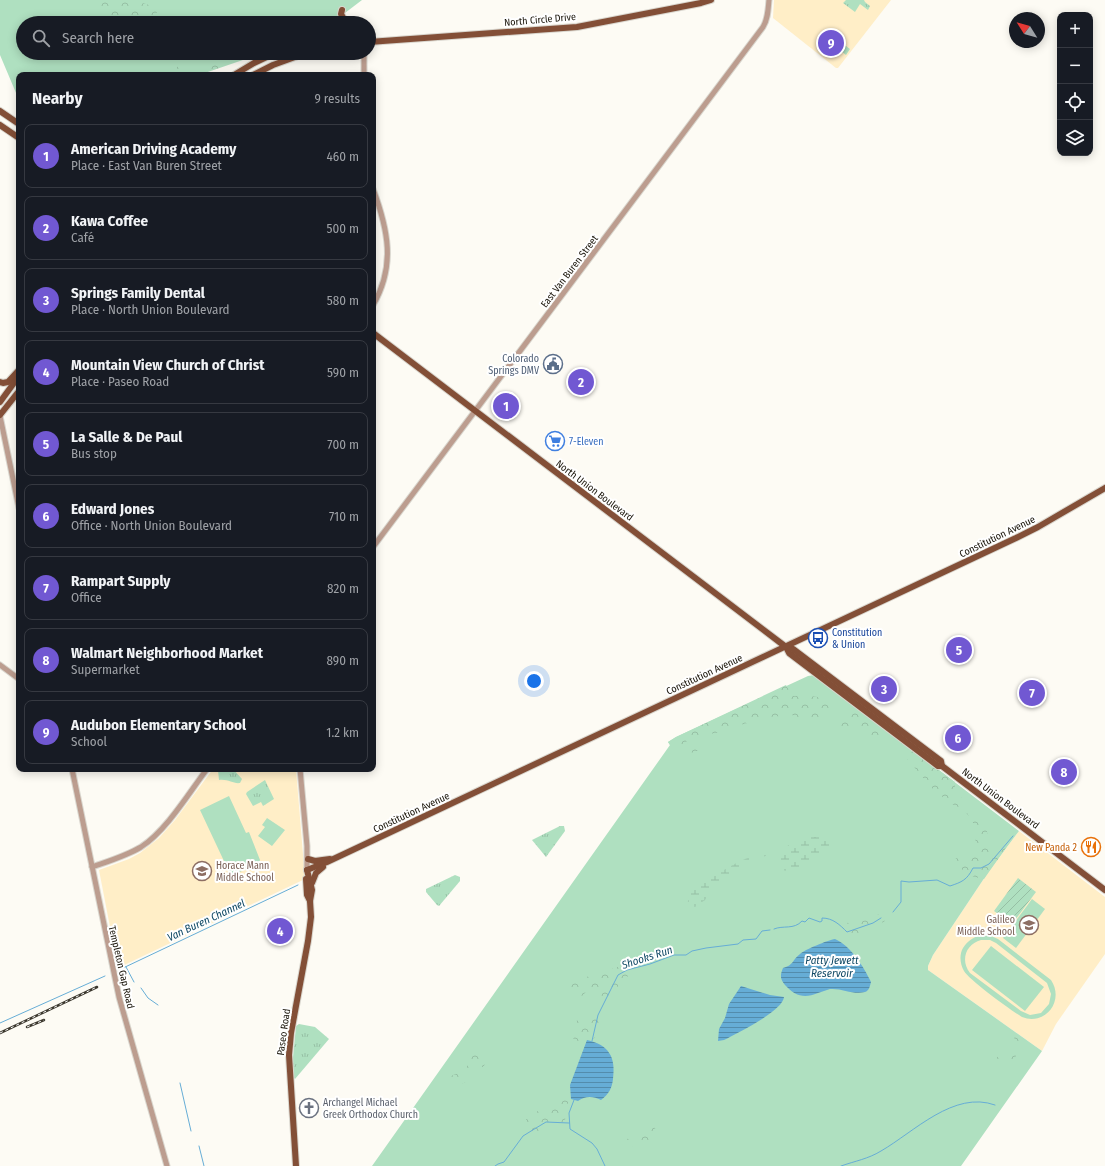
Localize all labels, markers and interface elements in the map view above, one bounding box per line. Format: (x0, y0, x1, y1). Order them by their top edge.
street label: North Circle Drive (504, 11, 576, 29)
north arrow (1009, 12, 1045, 48)
map controls (1057, 12, 1093, 156)
button: + (1057, 12, 1093, 48)
search box (16, 16, 376, 60)
icon: search (30, 27, 52, 49)
pin: 9 (818, 28, 844, 58)
text: Search here (62, 29, 134, 47)
button: − (1057, 48, 1093, 84)
button: locate (1057, 84, 1093, 120)
text: Nearby (32, 88, 83, 109)
text: 9 results (314, 91, 360, 106)
button: layers (1057, 120, 1093, 156)
text: American Driving Academy (71, 140, 236, 158)
text: 1 (43, 149, 49, 164)
text: 460 m (326, 149, 359, 164)
text: Place · East Van Buren Street (71, 158, 222, 173)
text: Kawa Coffee (71, 212, 148, 230)
text: 2 (43, 221, 49, 236)
text: 500 m (326, 221, 359, 236)
text: Café (71, 230, 94, 245)
street label: East Van Buren Street (539, 232, 601, 310)
text: Springs Family Dental (71, 284, 205, 302)
text: 3 (43, 293, 49, 308)
text: 580 m (327, 293, 359, 308)
text: Place · North Union Boulevard (71, 302, 230, 317)
place label: Colorado Springs DMV (488, 353, 540, 377)
public building icon: Colorado Springs DMV (542, 353, 564, 375)
text: Mountain View Church of Christ (71, 356, 265, 374)
text: 4 (43, 365, 49, 380)
text: 590 m (327, 365, 359, 380)
pin: 2 (568, 367, 594, 397)
text: Place · Paseo Road (71, 374, 169, 389)
pin: 1 (493, 391, 519, 421)
text: La Salle & De Paul (71, 428, 182, 446)
supermarket icon: 7-Eleven (544, 430, 566, 452)
place label: 7-Eleven (569, 436, 603, 448)
text: 5 (43, 437, 49, 452)
text: 700 m (327, 437, 359, 452)
text: Bus stop (71, 446, 117, 461)
street label: North Union Boulevard (553, 458, 635, 524)
text: Edward Jones (71, 500, 154, 518)
text: 6 (43, 509, 49, 524)
text: 710 m (329, 509, 359, 524)
street label: Constitution Avenue (958, 513, 1037, 560)
text: Office · North Union Boulevard (71, 518, 232, 533)
text: Rampart Supply (71, 572, 171, 590)
text: 7 (43, 581, 49, 596)
text: 820 m (327, 581, 359, 596)
text: Office (71, 590, 102, 605)
bus stop icon: Constitution & Union (807, 627, 829, 649)
place label: Constitution & Union (832, 627, 882, 651)
pin: 5 (946, 635, 972, 665)
text: Walmart Neighborhood Market (71, 644, 263, 662)
street label: Constitution Avenue (664, 652, 744, 698)
text: 8 (43, 653, 49, 668)
text: 890 m (327, 653, 359, 668)
text: Supermarket (71, 662, 140, 677)
your location (524, 671, 544, 691)
pin: 3 (871, 674, 897, 704)
pin: 7 (1019, 678, 1045, 708)
text: Audubon Elementary School (71, 716, 246, 734)
pin: 6 (945, 723, 971, 753)
text: 9 (43, 725, 49, 740)
text: 1.2 km (326, 725, 359, 740)
text: School (71, 734, 107, 749)
pin: 8 (1051, 757, 1077, 787)
street label: North Union Boulevard (959, 766, 1041, 832)
street label: Constitution Avenue (371, 790, 451, 836)
restaurant icon: New Panda 2 (1080, 836, 1102, 858)
place label: New Panda 2 (1025, 842, 1078, 854)
school or university icon: Horace Mann Middle School (191, 860, 213, 882)
place label: Horace Mann Middle School (216, 860, 274, 884)
water label: Van Buren Channel (165, 897, 247, 944)
place label: Galileo Middle School (957, 914, 1015, 938)
school or university icon: Galileo Middle School (1018, 914, 1040, 936)
pin: 4 (267, 916, 293, 946)
street label: Templeton Gap Road (106, 925, 136, 1010)
water label: Shooks Run (619, 943, 674, 972)
water label: Patty Jewett Reservoir (805, 954, 859, 980)
street label: Paseo Road (275, 1008, 293, 1056)
church icon: Archangel Michael Greek Orthodox Church (298, 1097, 320, 1119)
place label: Archangel Michael Greek Orthodox Church (323, 1097, 418, 1121)

